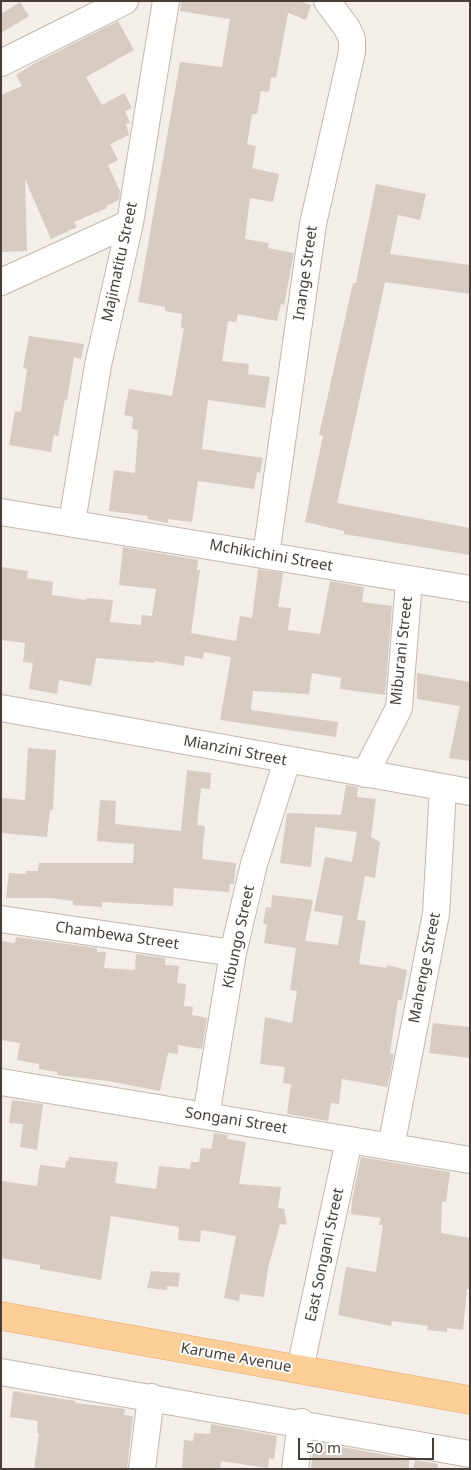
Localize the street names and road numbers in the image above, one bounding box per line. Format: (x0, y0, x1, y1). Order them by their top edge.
street label: Majimatitu Street (99, 200, 141, 324)
street label: Inange Street (290, 224, 322, 322)
street label: Mchikichini Street (208, 536, 334, 576)
street label: Miburani Street (387, 596, 417, 706)
street label: Mianzini Street (182, 732, 288, 770)
street label: Kibungo Street (219, 884, 259, 990)
street label: Mahenge Street (405, 911, 445, 1025)
street label: Chambewa Street (54, 918, 180, 954)
street label: Songani Street (184, 1104, 288, 1138)
street label: East Songani Street (302, 1186, 348, 1324)
street label: Karume Avenue (179, 1339, 293, 1377)

